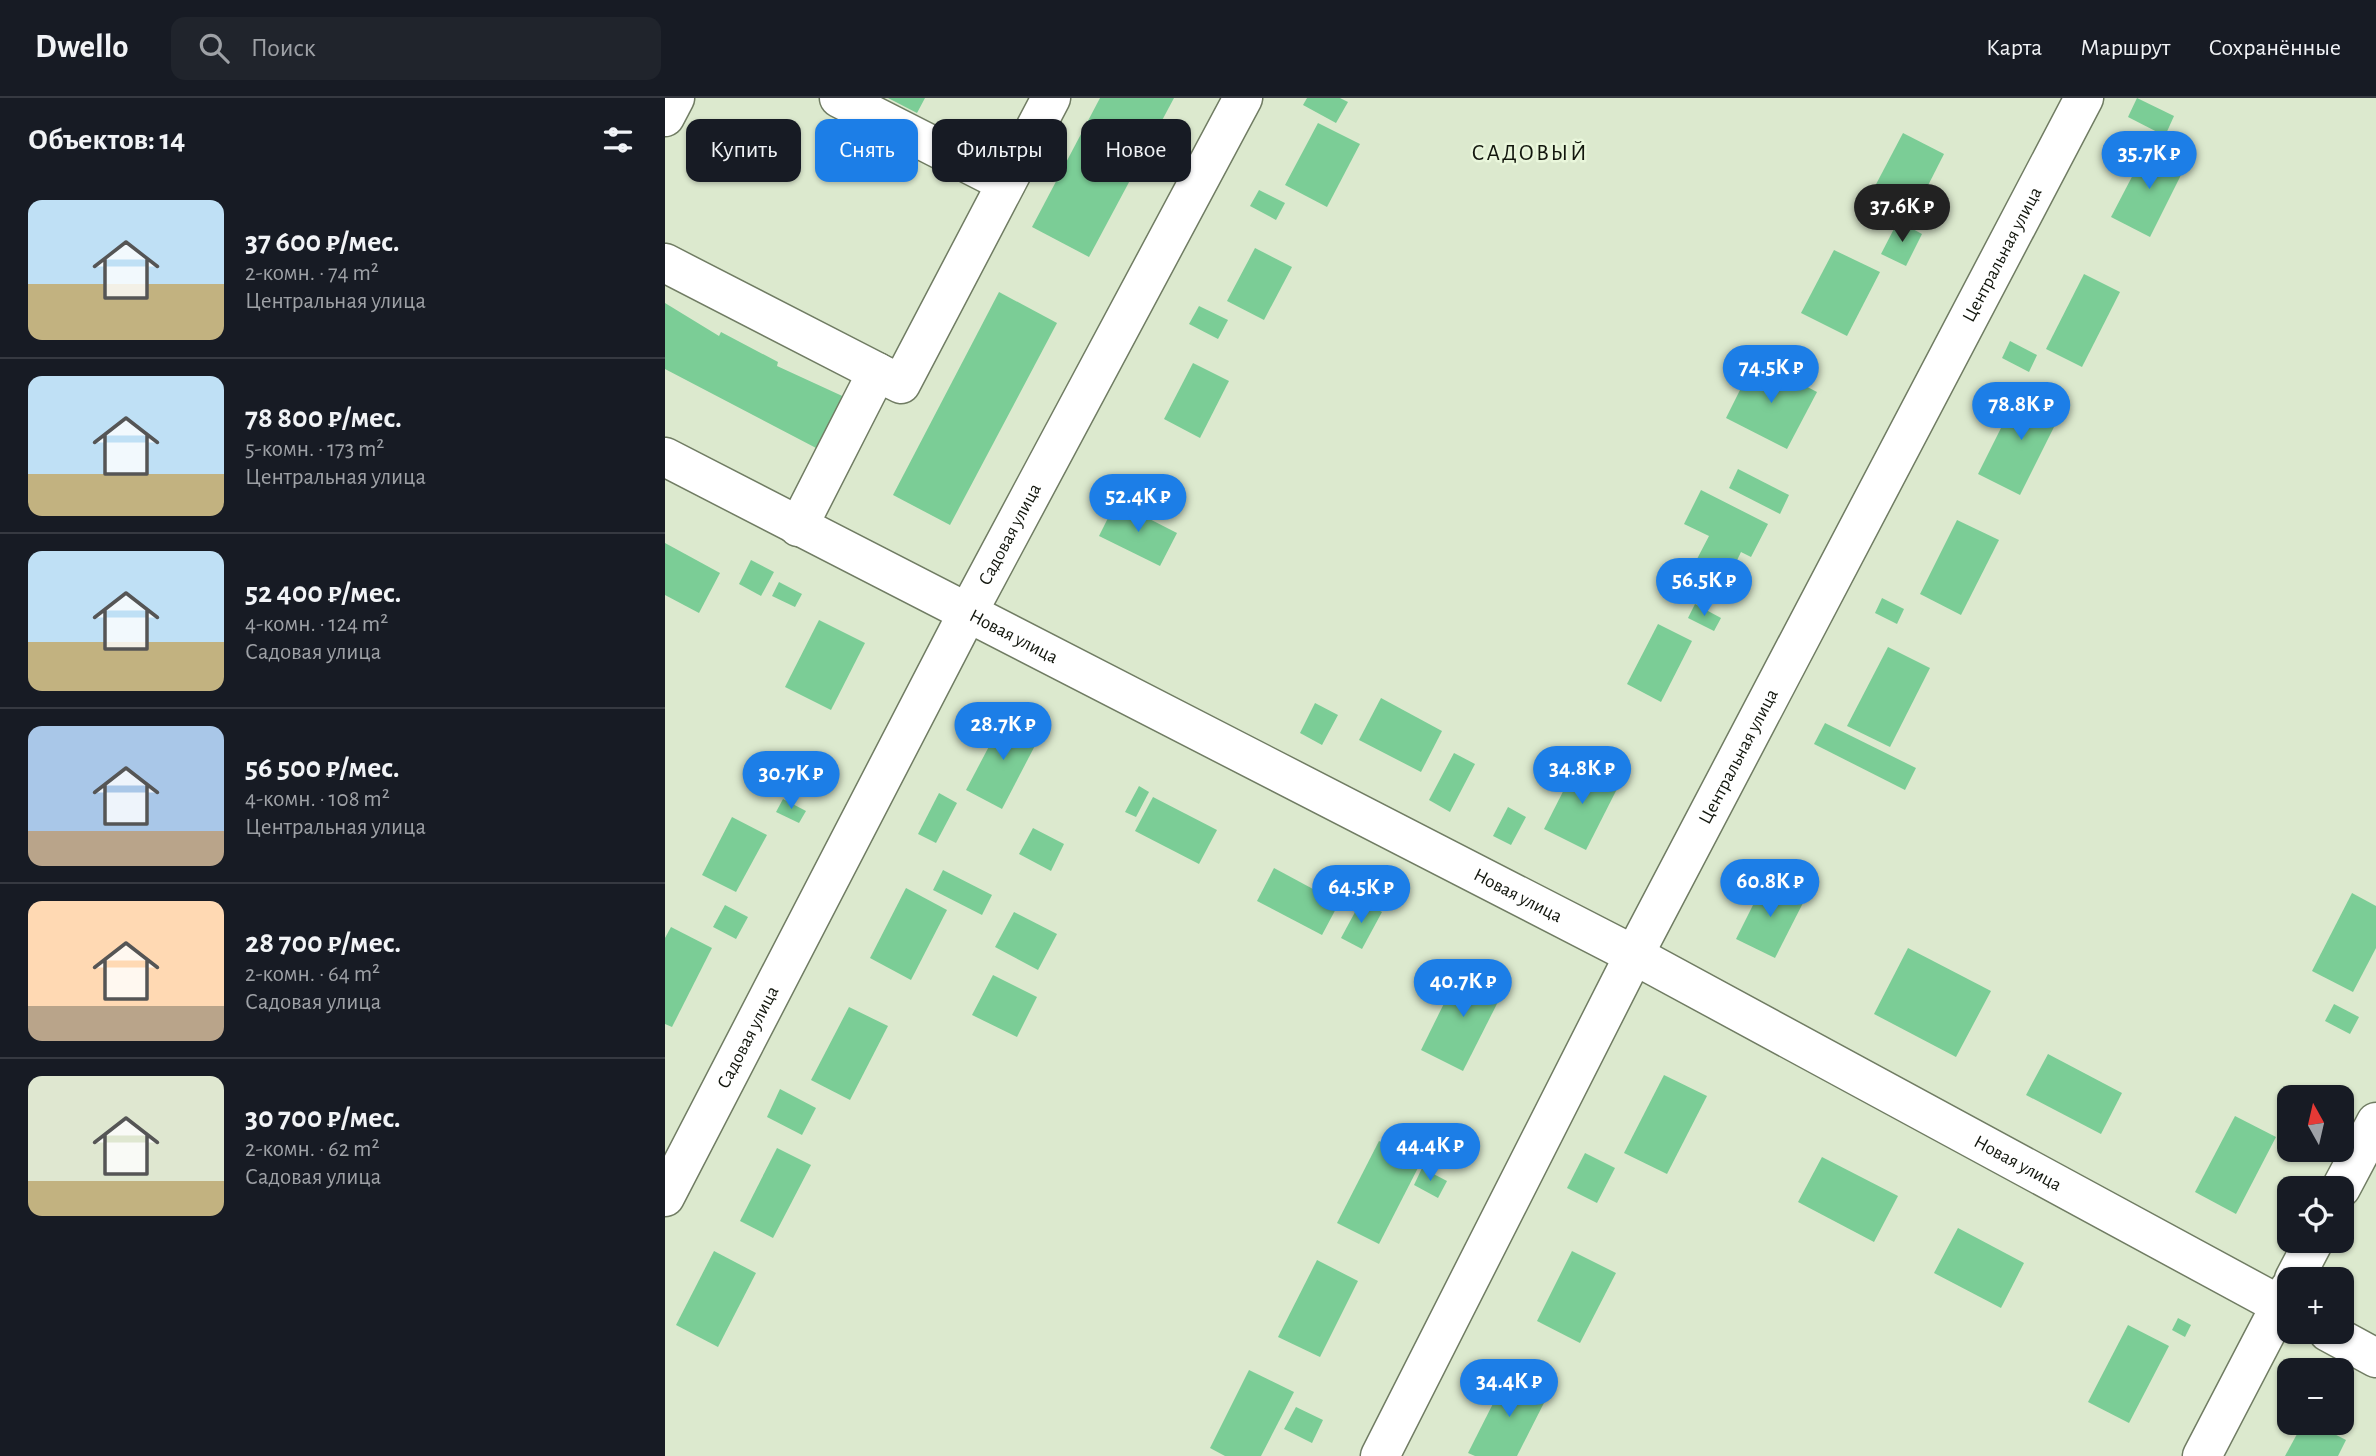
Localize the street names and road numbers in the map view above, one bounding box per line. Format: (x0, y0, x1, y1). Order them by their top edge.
street label: Центральная улица (1959, 184, 2045, 325)
street label: Садовая улица (975, 480, 1045, 588)
street label: Новая улица (966, 606, 1061, 667)
street label: Центральная улица (1695, 686, 1782, 827)
street label: Новая улица (1471, 865, 1566, 926)
street label: Садовая улица (713, 983, 782, 1092)
street label: Новая улица (1971, 1132, 2065, 1195)

